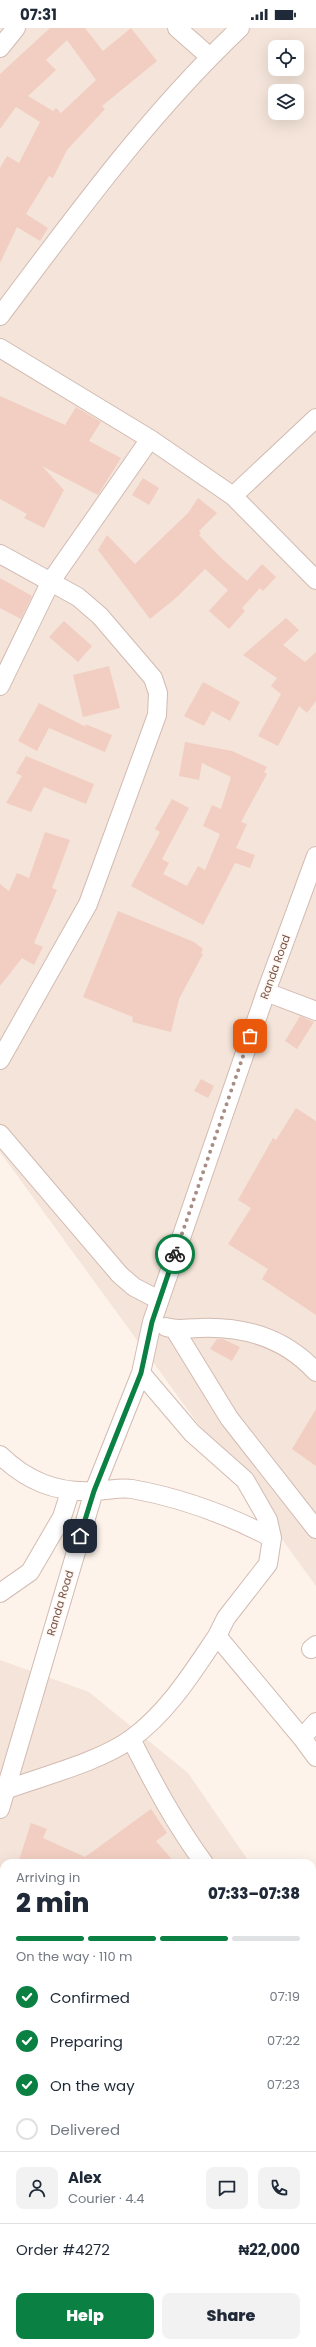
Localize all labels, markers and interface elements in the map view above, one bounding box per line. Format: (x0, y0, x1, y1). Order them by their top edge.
text: 07:31 (20, 4, 57, 25)
map controls (268, 40, 304, 120)
button: locate (268, 40, 304, 76)
button: layers (268, 84, 304, 120)
street label: Randa Road (256, 933, 294, 1001)
pin (233, 1019, 267, 1053)
icon: bag (239, 1025, 261, 1047)
courier (155, 1234, 195, 1274)
icon: bike (164, 1243, 186, 1265)
pin (63, 1519, 97, 1553)
icon: home (69, 1525, 91, 1547)
street label: Randa Road (42, 1568, 78, 1638)
text: Arriving in (16, 1868, 80, 1887)
text: 07:33–07:38 (208, 1883, 300, 1904)
text: 2 min (16, 1885, 89, 1921)
text: On the way · 110 m (16, 1947, 132, 1966)
icon: check (16, 1986, 38, 2008)
text: Confirmed (50, 1987, 130, 2008)
text: 07:19 (270, 1987, 300, 2006)
icon: check (16, 2030, 38, 2052)
text: Preparing (50, 2031, 123, 2052)
text: 07:22 (267, 2031, 300, 2050)
icon: check (16, 2074, 38, 2096)
text: On the way (50, 2075, 135, 2096)
text: 07:23 (267, 2075, 300, 2094)
text: Delivered (50, 2119, 120, 2140)
button: person (16, 2167, 58, 2209)
text: Alex (68, 2167, 102, 2188)
button: chat (206, 2167, 248, 2209)
button: phone (258, 2167, 300, 2209)
text: Courier · 4.4 (68, 2189, 144, 2208)
text: Order #4272 (16, 2239, 110, 2260)
text: ₦22,000 (238, 2239, 300, 2260)
button: Help (16, 2293, 154, 2339)
button: Share (162, 2293, 300, 2339)

